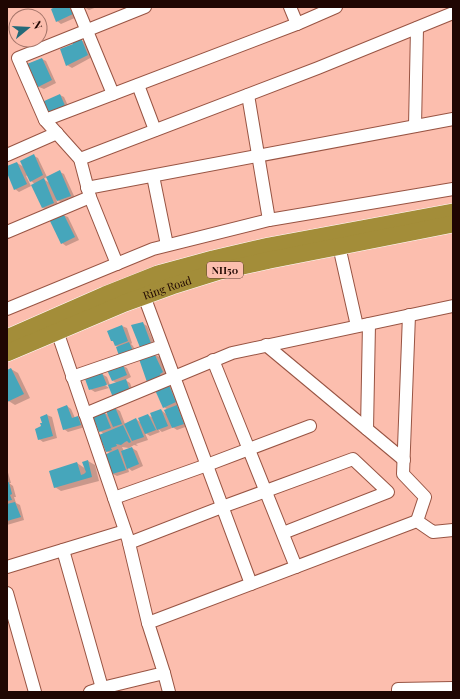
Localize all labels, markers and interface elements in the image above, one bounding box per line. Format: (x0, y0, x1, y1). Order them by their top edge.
north arrow (8, 8, 48, 48)
text: N (30, 19, 46, 31)
road number: NH50 (207, 262, 243, 278)
street label: Ring Road (141, 272, 194, 303)

